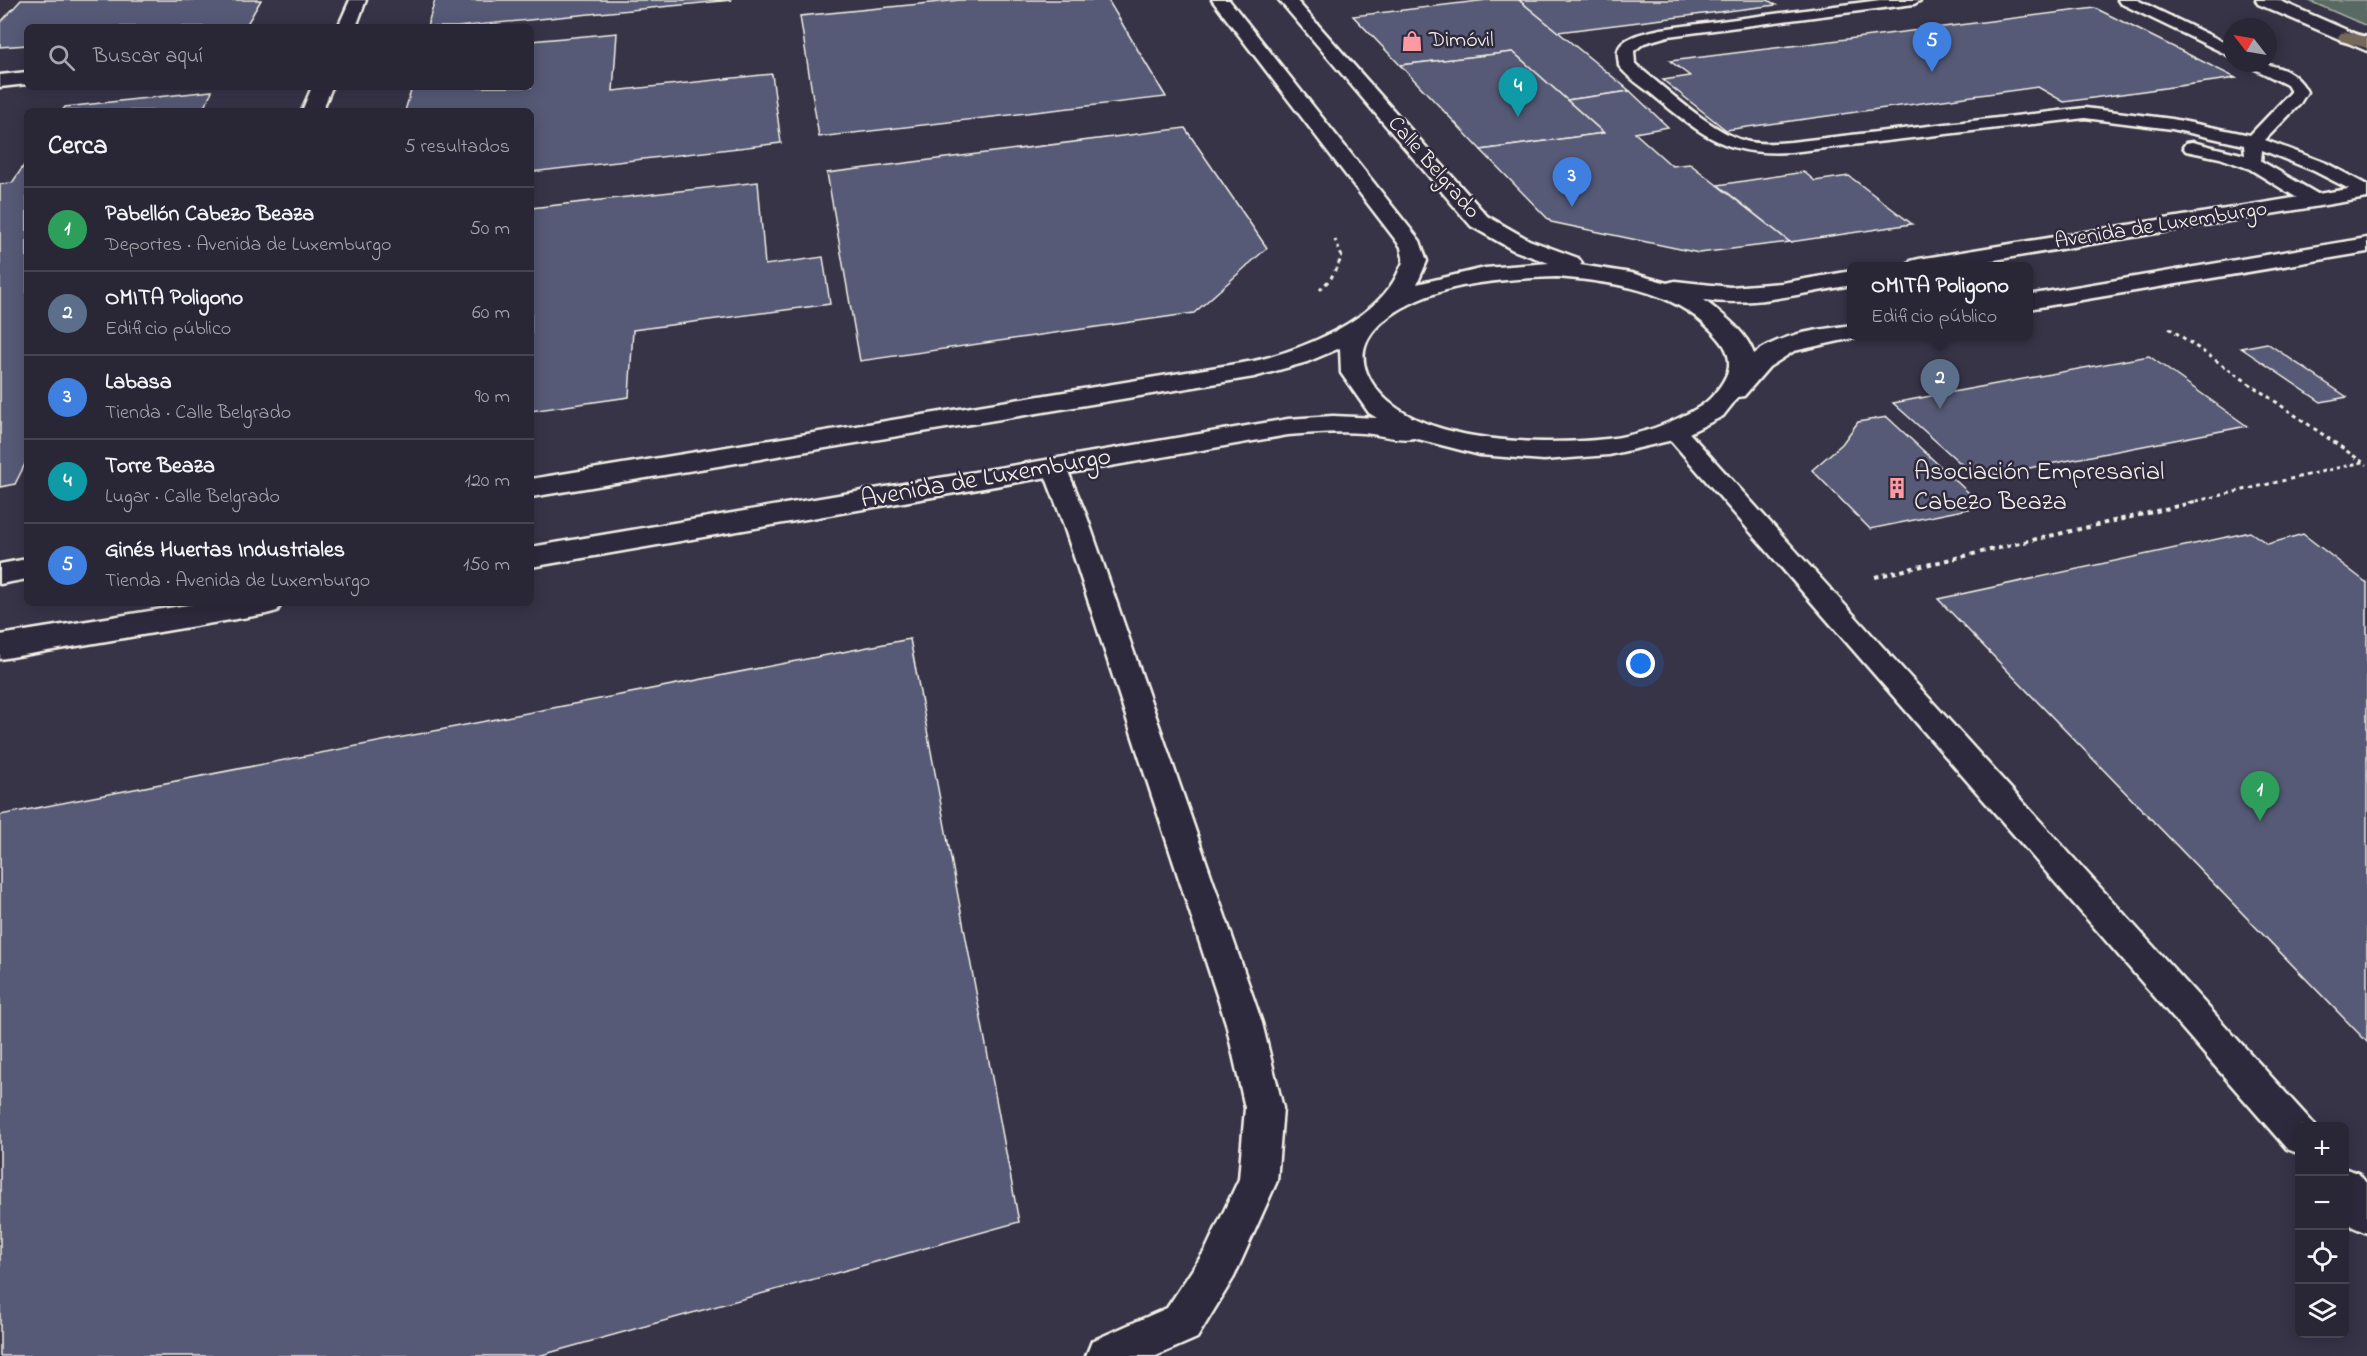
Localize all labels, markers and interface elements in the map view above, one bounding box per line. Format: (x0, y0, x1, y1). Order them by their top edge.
north arrow (2223, 18, 2277, 72)
pin: 5 (1912, 22, 1952, 72)
search box (24, 24, 534, 90)
place label: Dimóvil (1428, 25, 1494, 57)
shop icon: Dimóvil (1400, 29, 1424, 53)
icon: search (45, 41, 78, 74)
text: Buscar aquí (93, 41, 203, 73)
pin: 4 (1498, 68, 1538, 117)
street label: Calle Belgrado (1378, 109, 1487, 227)
text: Cerca (48, 128, 108, 166)
text: 5 resultados (404, 133, 510, 162)
pin: 3 (1552, 158, 1592, 207)
street label: Avenida de Luxemburgo (2053, 193, 2270, 260)
text: Pabellón Cabezo Beaza (105, 199, 314, 231)
text: 1 (64, 215, 71, 244)
text: 50 m (469, 215, 510, 244)
text: Deportes · Avenida de Luxemburgo (105, 231, 391, 260)
popup (1847, 262, 2033, 340)
text: OMITA Poligono (1871, 271, 2009, 303)
text: OMITA Poligono (105, 283, 243, 315)
text: 2 (63, 299, 72, 328)
text: 60 m (472, 299, 510, 328)
text: Edificio público (1871, 303, 1997, 332)
text: Edificio público (105, 315, 231, 344)
pin: 2 (1920, 360, 1960, 409)
text: Labasa (105, 367, 172, 399)
text: 3 (63, 383, 72, 412)
text: 90 m (475, 383, 510, 412)
text: Tienda · Calle Belgrado (105, 399, 291, 428)
street label: Avenida de Luxemburgo (858, 438, 1114, 520)
text: Torre Beaza (105, 451, 215, 483)
place label: Asociación Empresarial Cabezo Beaza (1914, 454, 2164, 522)
text: 4 (63, 467, 72, 496)
text: 120 m (465, 467, 510, 496)
building icon: Asociación Empresarial Cabezo Beaza (1885, 476, 1909, 500)
text: Lugar · Calle Belgrado (105, 483, 280, 512)
text: Ginés Huertas Industriales (105, 535, 345, 567)
text: 5 (62, 551, 73, 580)
text: 150 m (463, 551, 510, 580)
text: Tienda · Avenida de Luxemburgo (105, 567, 370, 596)
your location (1626, 649, 1655, 678)
pin: 1 (2240, 772, 2280, 821)
map controls (2295, 1122, 2349, 1338)
button: + (2295, 1122, 2349, 1176)
button: − (2295, 1176, 2349, 1230)
button: locate (2295, 1230, 2349, 1284)
button: layers (2295, 1284, 2349, 1338)

